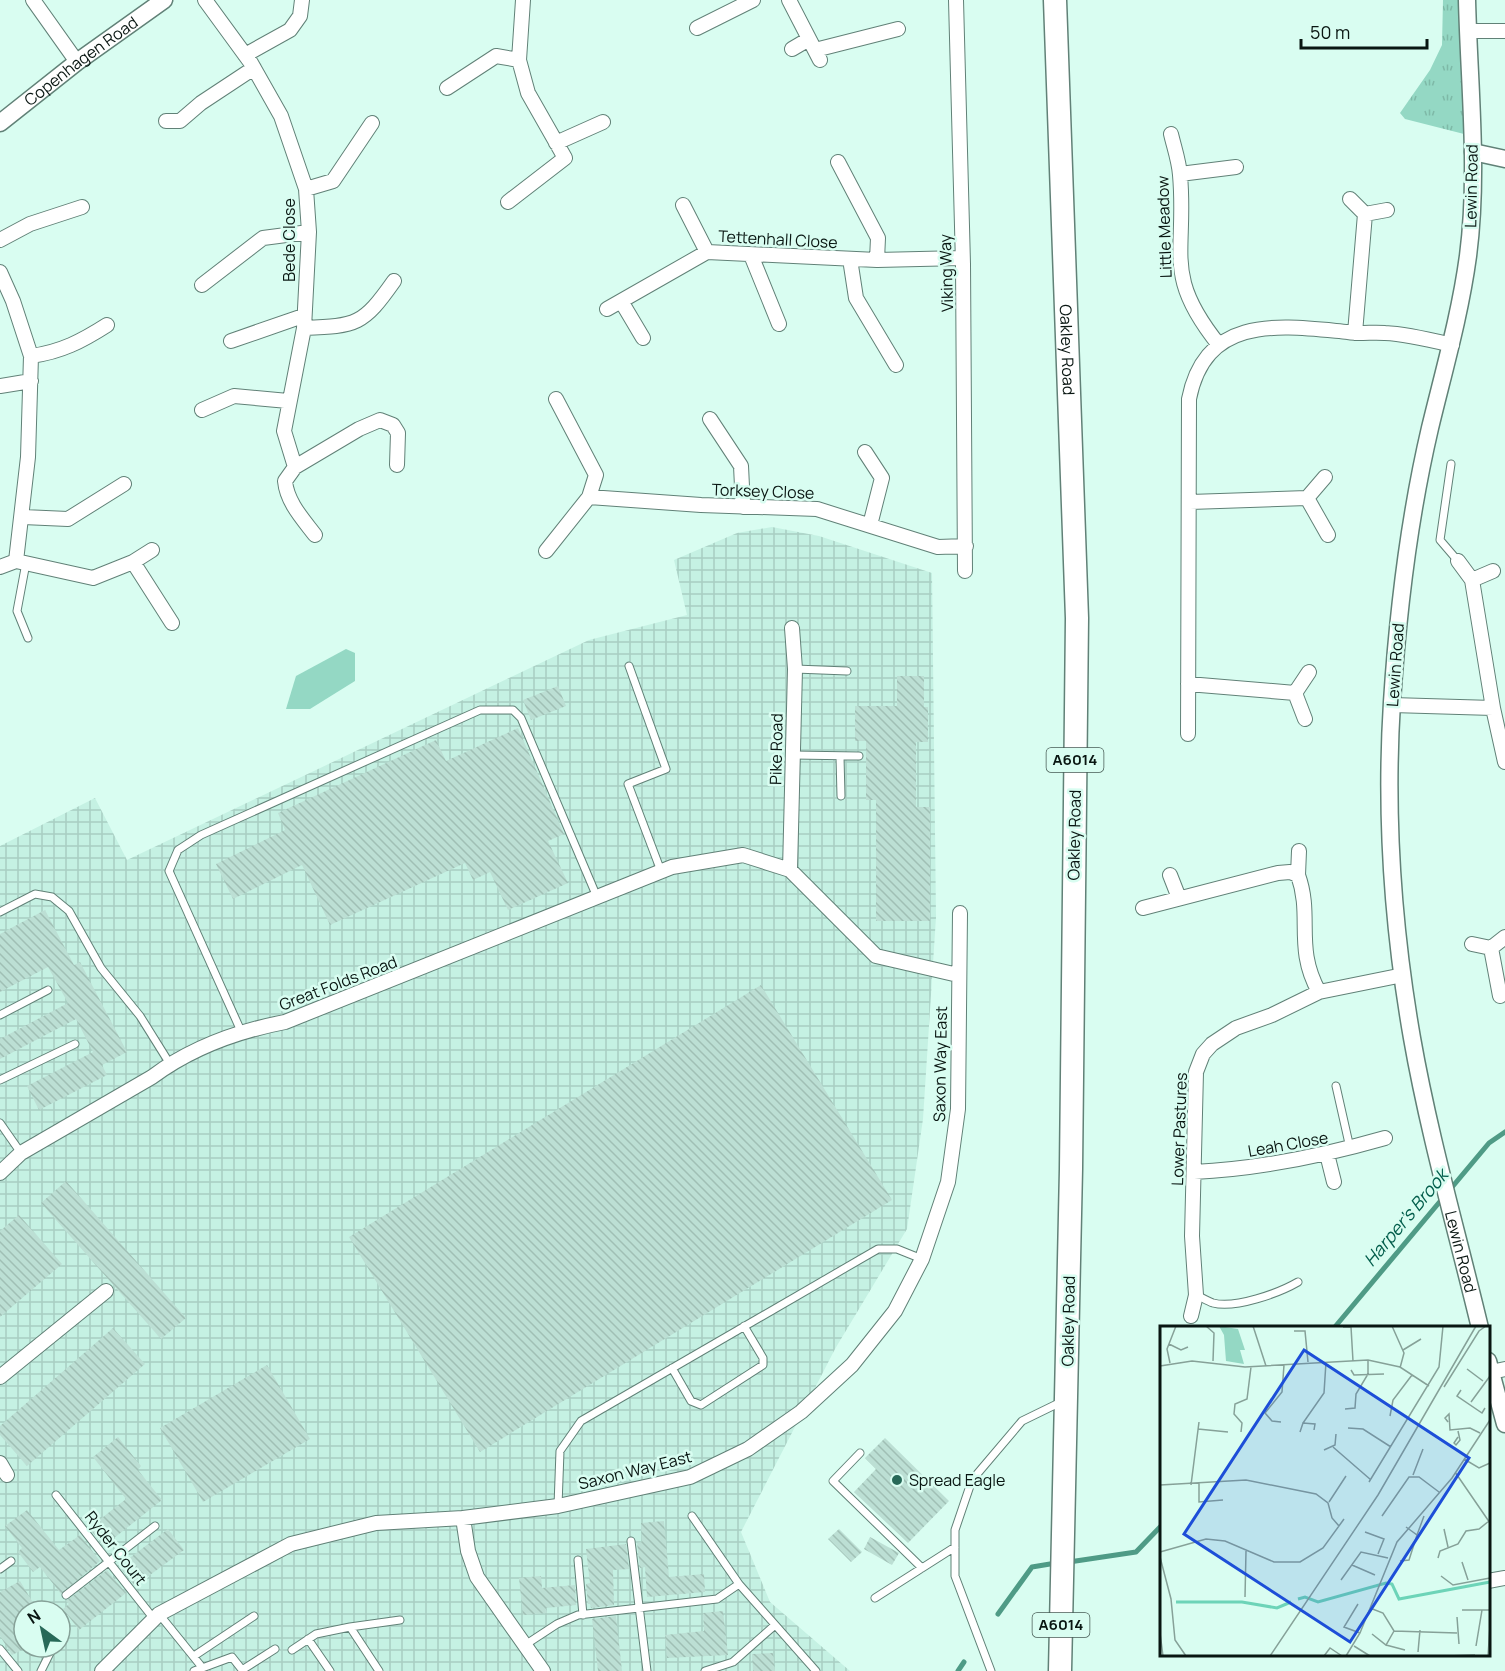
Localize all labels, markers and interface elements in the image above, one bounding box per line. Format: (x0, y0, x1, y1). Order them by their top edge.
street label: Copenhagen Road (20, 11, 142, 111)
scale bar (1301, 12, 1427, 50)
text: 50 m (1310, 20, 1350, 44)
street label: Lewin Road (1459, 144, 1483, 228)
street label: Little Meadow (1151, 175, 1177, 279)
street label: Bede Close (278, 198, 300, 282)
street label: Tettenhall Close (718, 225, 838, 253)
street label: Viking Way (934, 233, 958, 312)
street label: Oakley Road (1055, 304, 1080, 396)
street label: Torksey Close (711, 478, 815, 504)
street label: Lewin Road (1381, 622, 1409, 708)
street label: Pike Road (764, 713, 788, 785)
road number: A6014 (1046, 748, 1104, 772)
street label: Oakley Road (1062, 789, 1086, 881)
street label: Great Folds Road (276, 950, 400, 1016)
street label: Saxon Way East (928, 1006, 952, 1122)
street label: Lower Pastures (1166, 1072, 1192, 1186)
street label: Leah Close (1246, 1126, 1330, 1162)
water label: Harper's Brook (1358, 1161, 1455, 1271)
street label: Lewin Road (1440, 1208, 1482, 1295)
street label: Oakley Road (1056, 1275, 1080, 1367)
inset map (1160, 1326, 1490, 1656)
street label: Saxon Way East (576, 1445, 694, 1495)
place label: Spread Eagle (909, 1469, 1005, 1491)
marker: Spread Eagle (890, 1473, 904, 1487)
street label: Ryder Court (80, 1506, 152, 1590)
north arrow (12, 1599, 72, 1659)
text: N (23, 1604, 45, 1629)
road number: A6014 (1032, 1613, 1090, 1637)

